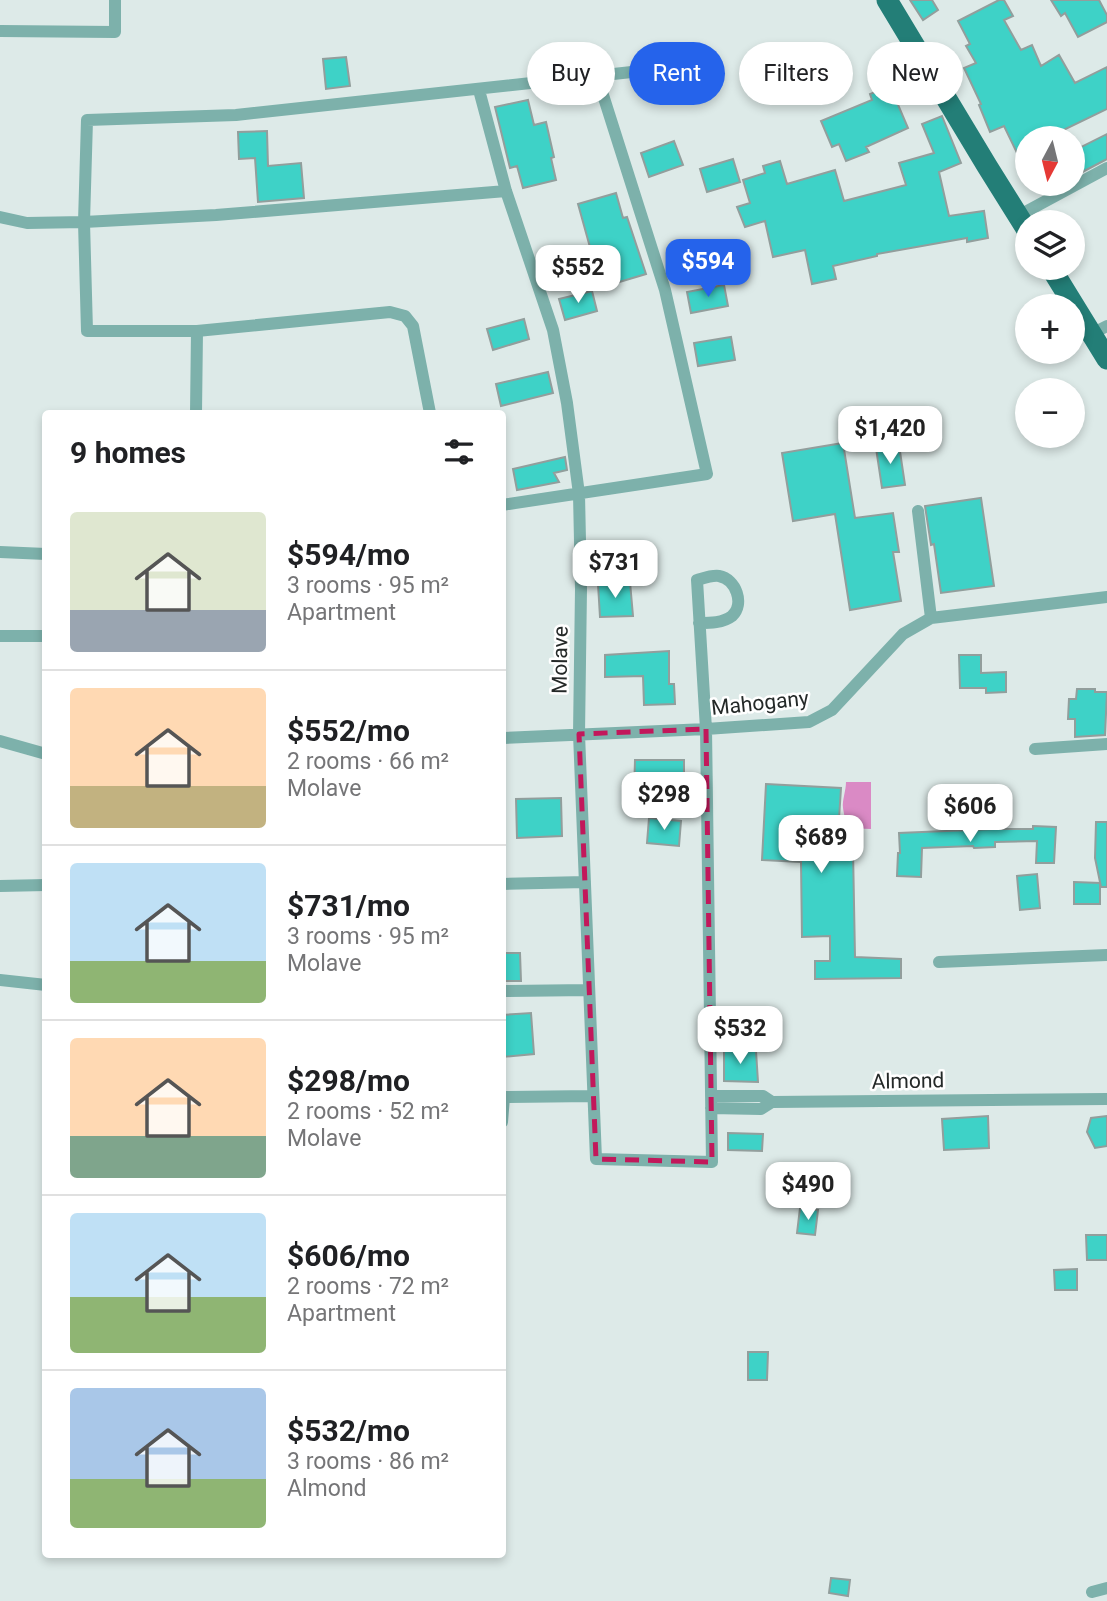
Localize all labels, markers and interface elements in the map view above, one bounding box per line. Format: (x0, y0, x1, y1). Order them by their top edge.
chip: Buy (527, 42, 615, 105)
chip: Rent (629, 42, 725, 105)
chip: Filters (739, 42, 853, 105)
chip: New (867, 42, 963, 105)
north arrow (1015, 126, 1085, 196)
map controls (1015, 126, 1085, 448)
button: layers (1015, 210, 1085, 280)
pin: $594 (667, 240, 749, 299)
pin: $552 (537, 246, 619, 305)
text: $594 (682, 248, 734, 275)
text: $552 (552, 254, 604, 281)
button: + (1015, 294, 1085, 364)
button: − (1015, 378, 1085, 448)
pin: $1,420 (833, 406, 947, 466)
text: $1,420 (854, 415, 926, 442)
icon: filters (440, 433, 478, 471)
text: 9 homes (70, 435, 186, 470)
text: $594/mo (287, 537, 410, 572)
icon: home (126, 540, 210, 624)
pin: $731 (574, 540, 656, 600)
text: $731 (589, 549, 641, 576)
text: 3 rooms · 95 m² (287, 572, 449, 599)
text: Apartment (287, 599, 396, 626)
street label: Molave (547, 626, 573, 694)
street label: Mahogany (710, 686, 810, 720)
text: $552/mo (287, 713, 410, 748)
icon: home (126, 716, 210, 800)
text: 2 rooms · 66 m² (287, 748, 449, 775)
pin: $298 (623, 772, 705, 832)
text: Molave (287, 775, 361, 802)
text: $298 (638, 781, 690, 808)
pin: $606 (929, 784, 1011, 844)
text: $606 (944, 793, 996, 820)
pin: $689 (780, 816, 862, 875)
text: $689 (795, 824, 847, 851)
text: $731/mo (287, 888, 410, 923)
icon: home (126, 891, 210, 975)
text: 3 rooms · 95 m² (287, 923, 449, 950)
text: Molave (287, 950, 361, 977)
pin: $532 (699, 1006, 781, 1066)
text: $532 (714, 1015, 766, 1042)
text: $298/mo (287, 1063, 410, 1098)
icon: home (126, 1066, 210, 1150)
street label: Almond (871, 1068, 945, 1094)
text: 2 rooms · 52 m² (287, 1098, 449, 1125)
text: Molave (287, 1125, 361, 1152)
pin: $490 (767, 1162, 849, 1222)
text: $490 (782, 1171, 834, 1198)
text: $606/mo (287, 1238, 410, 1273)
icon: home (126, 1241, 210, 1325)
text: 2 rooms · 72 m² (287, 1273, 449, 1300)
text: Apartment (287, 1300, 396, 1327)
text: $532/mo (287, 1413, 410, 1448)
icon: home (126, 1416, 210, 1500)
text: 3 rooms · 86 m² (287, 1448, 449, 1475)
text: Almond (287, 1475, 367, 1502)

